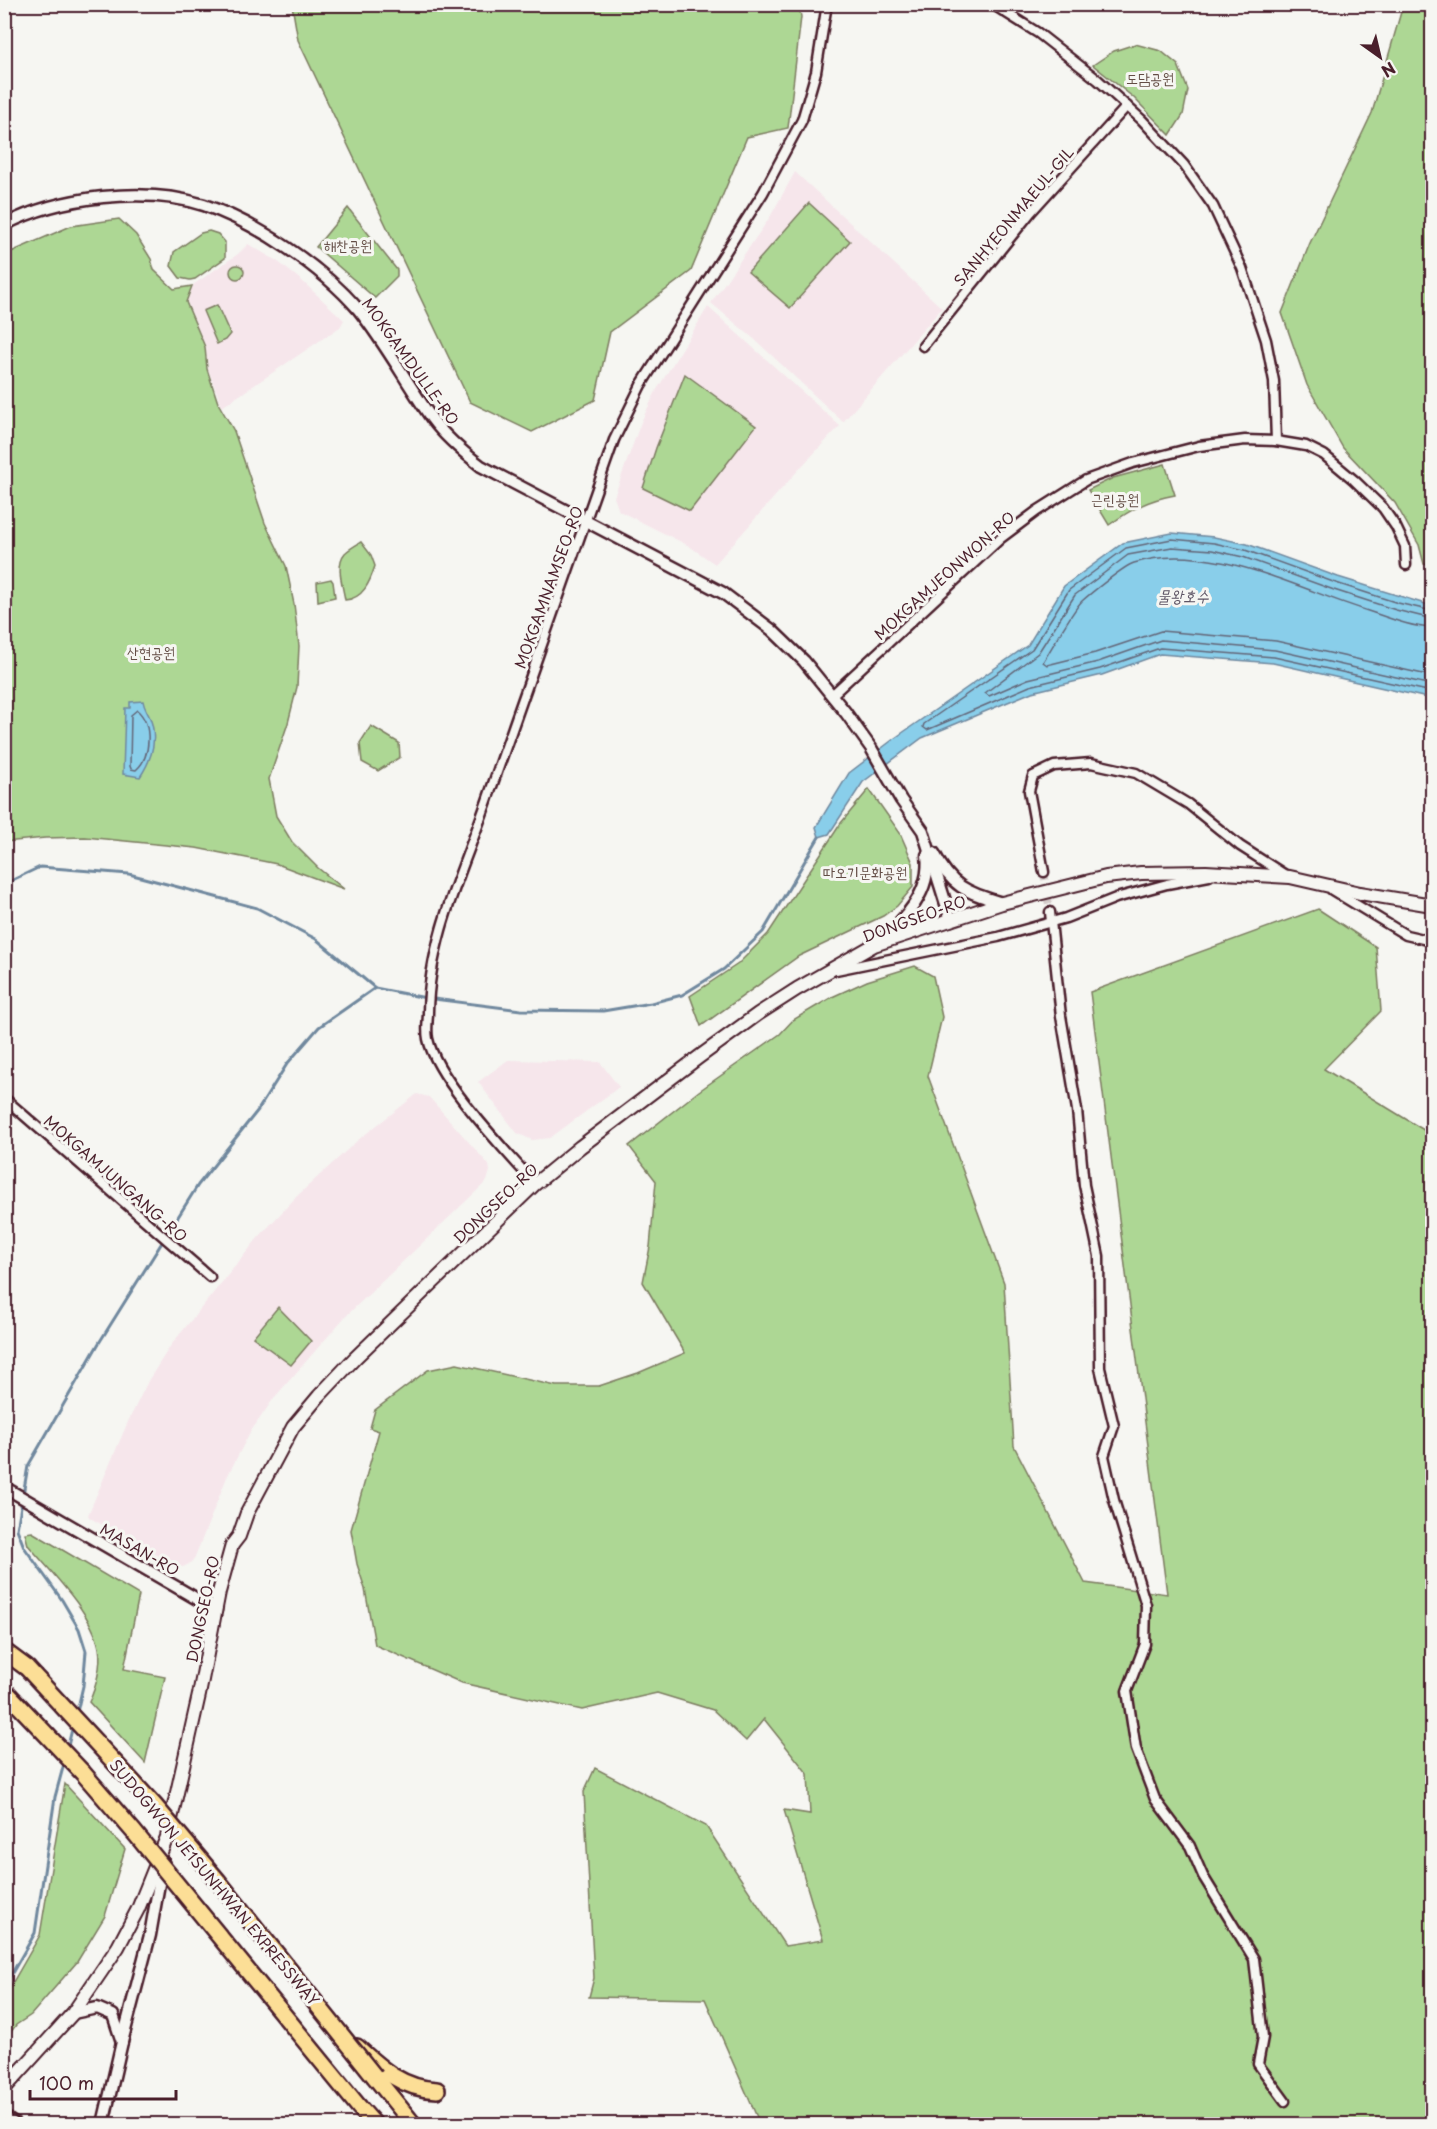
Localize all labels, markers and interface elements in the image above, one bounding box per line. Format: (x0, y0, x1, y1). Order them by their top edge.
north arrow (1350, 27, 1410, 87)
text: N (1377, 57, 1401, 84)
park label: 도담공원 (1126, 66, 1174, 89)
street label: SANHYEONMAEUL-GIL (948, 141, 1079, 291)
park label: 해찬공원 (324, 233, 372, 256)
street label: MOKGAMDULLE-RO (357, 293, 465, 429)
park label: 근린공원 (1091, 487, 1139, 510)
street label: MOKGAMNAMSEO-RO (508, 502, 588, 672)
street label: MOKGAMJEONWON-RO (868, 505, 1020, 645)
water label: 물왕호수 (1157, 583, 1209, 607)
park label: 산현공원 (127, 640, 175, 663)
park label: 따오기문화공원 (823, 860, 907, 883)
street label: DONGSEO-RO (859, 889, 969, 947)
street label: MOKGAMJUNGANG-RO (39, 1109, 193, 1247)
street label: DONGSEO-RO (447, 1157, 543, 1249)
street label: MASAN-RO (96, 1517, 184, 1581)
street label: DONGSEO-RO (179, 1553, 225, 1665)
street label: SUDOGWON JE1SUNHWAN EXPRESSWAY (105, 1754, 326, 2011)
scale bar (30, 2063, 176, 2101)
text: 100 m (39, 2069, 94, 2096)

